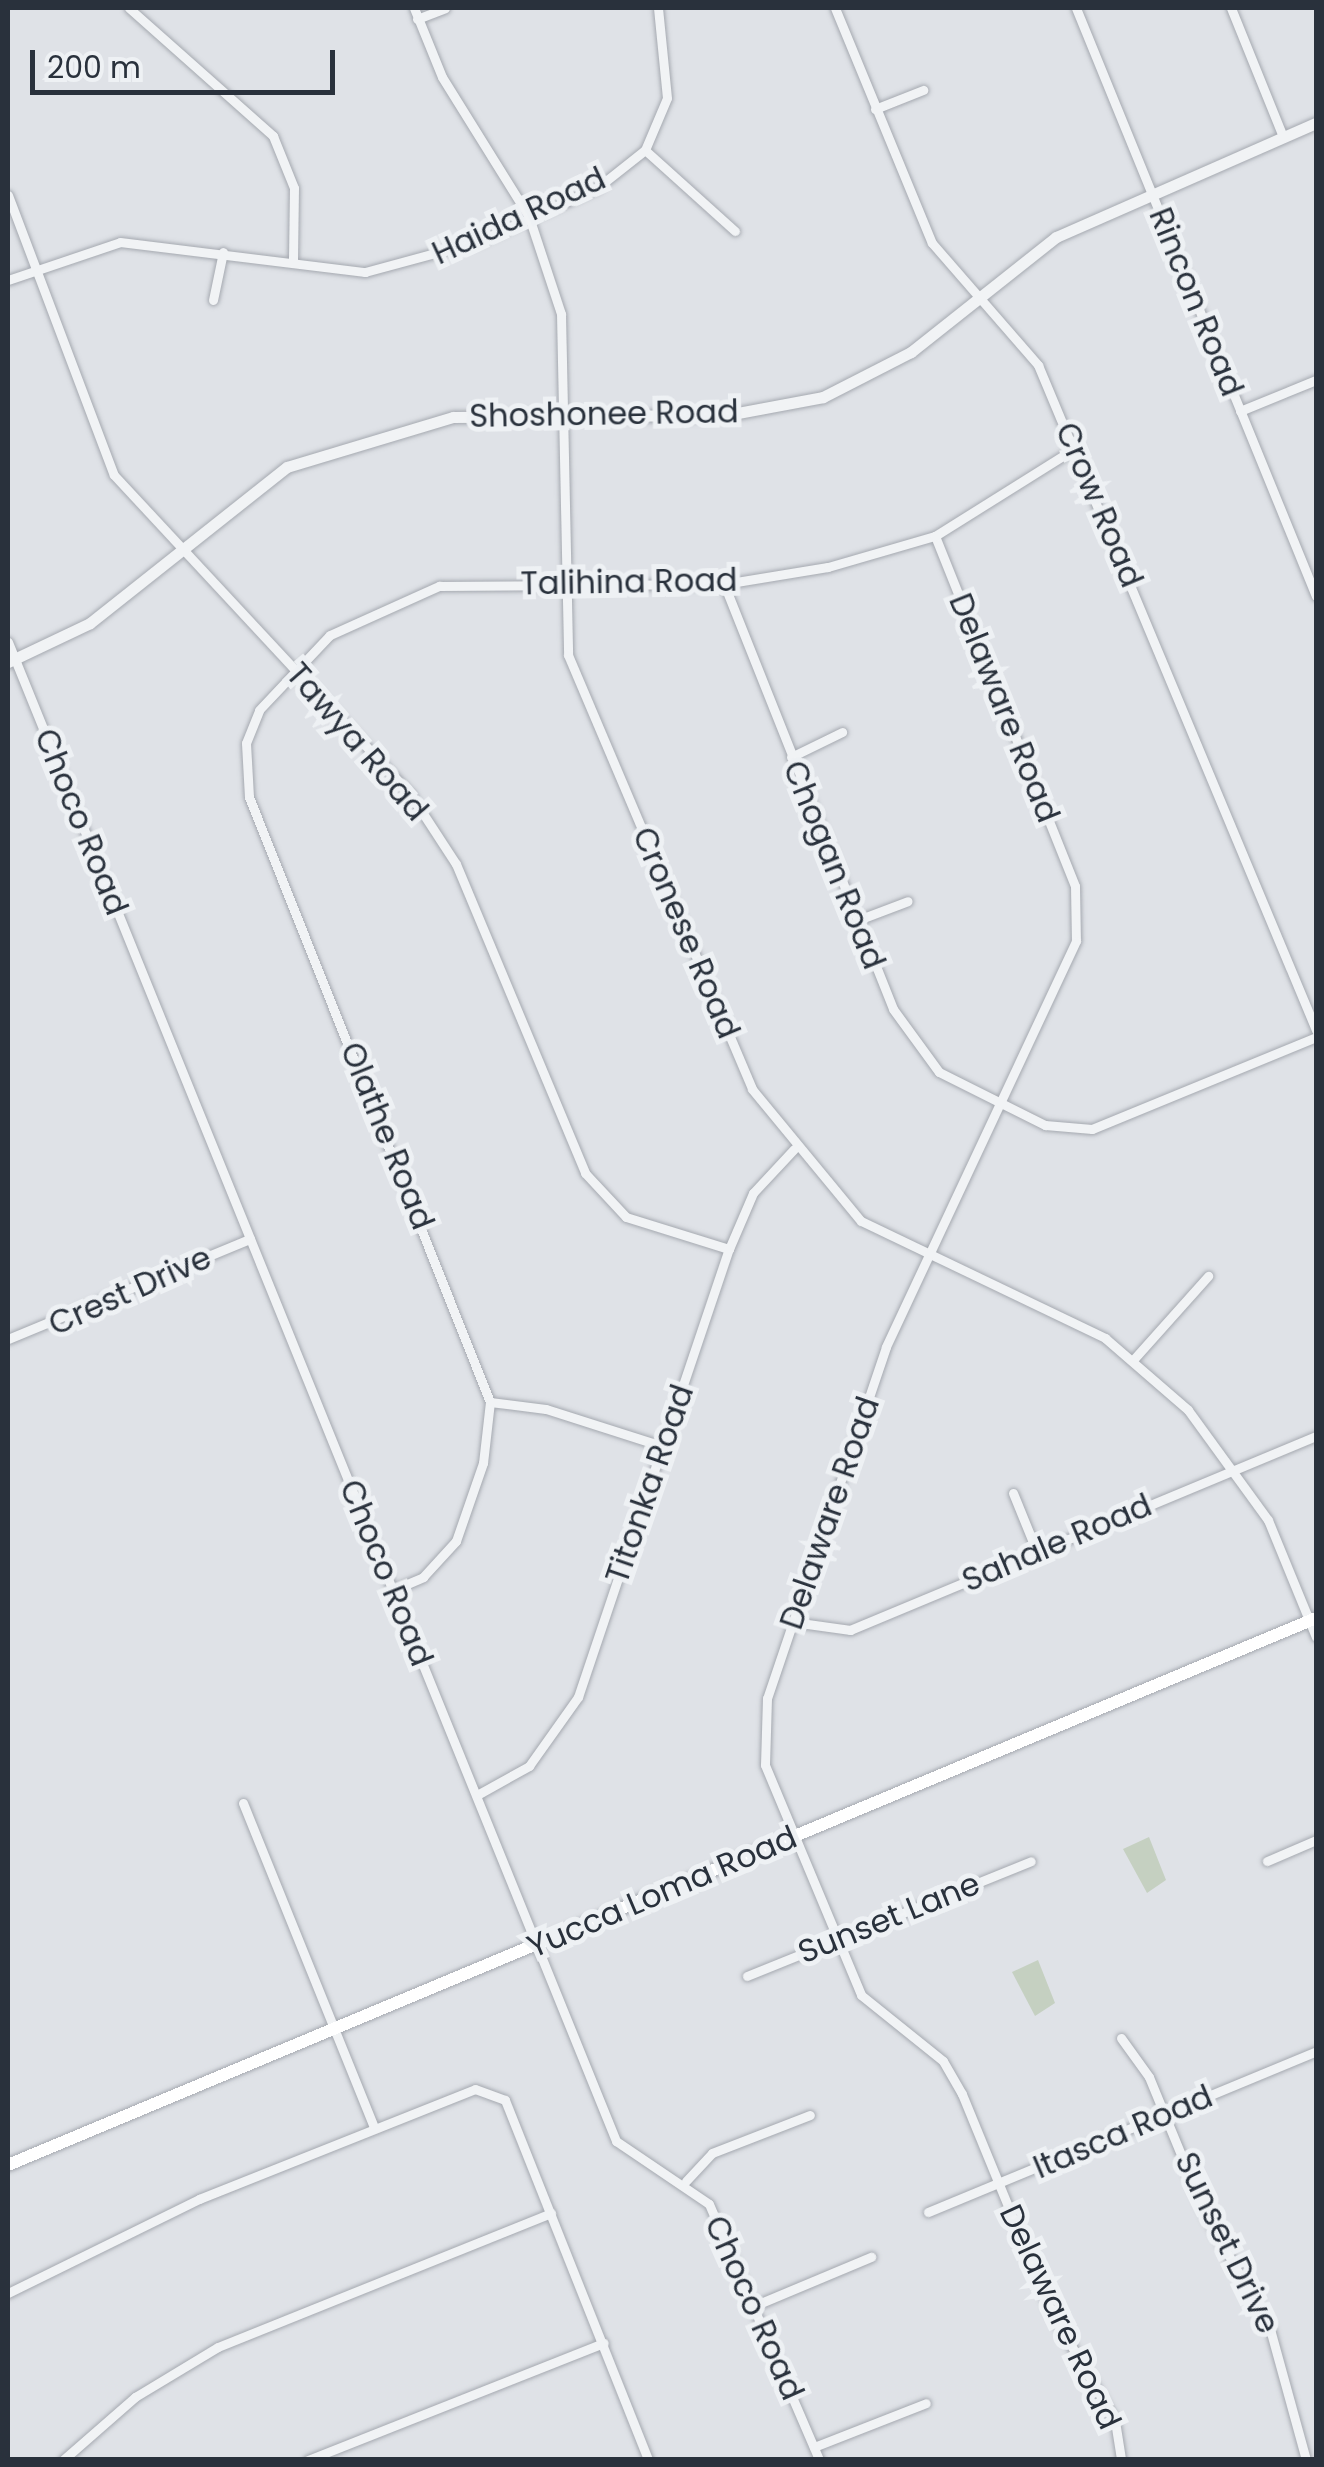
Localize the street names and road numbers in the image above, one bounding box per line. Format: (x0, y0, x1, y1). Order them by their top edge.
street label: Haida Road (426, 159, 612, 273)
street label: Rincon Road (1141, 202, 1251, 402)
street label: Shoshonee Road (469, 392, 739, 436)
street label: Crow Road (1047, 417, 1151, 593)
street label: Talihina Road (520, 561, 738, 603)
street label: Delaware Road (941, 588, 1067, 828)
street label: Tawya Road (278, 655, 436, 829)
street label: Choco Road (26, 723, 136, 921)
street label: Chogan Road (775, 755, 893, 975)
street label: Cronese Road (624, 822, 748, 1044)
street label: Olathe Road (332, 1037, 442, 1235)
street label: Crest Drive (43, 1238, 217, 1344)
street label: Titonka Road (598, 1380, 702, 1588)
street label: Delaware Road (772, 1392, 888, 1634)
street label: Choco Road (331, 1474, 441, 1672)
street label: Sahale Road (957, 1486, 1157, 1600)
street label: Yucca Loma Road (522, 1818, 802, 1966)
street label: Sunset Lane (793, 1864, 985, 1972)
street label: Itasca Road (1028, 2077, 1218, 2187)
street label: Sunset Drive (1167, 2146, 1287, 2340)
street label: Delaware Road (991, 2199, 1129, 2435)
street label: Choco Road (696, 2210, 812, 2406)

